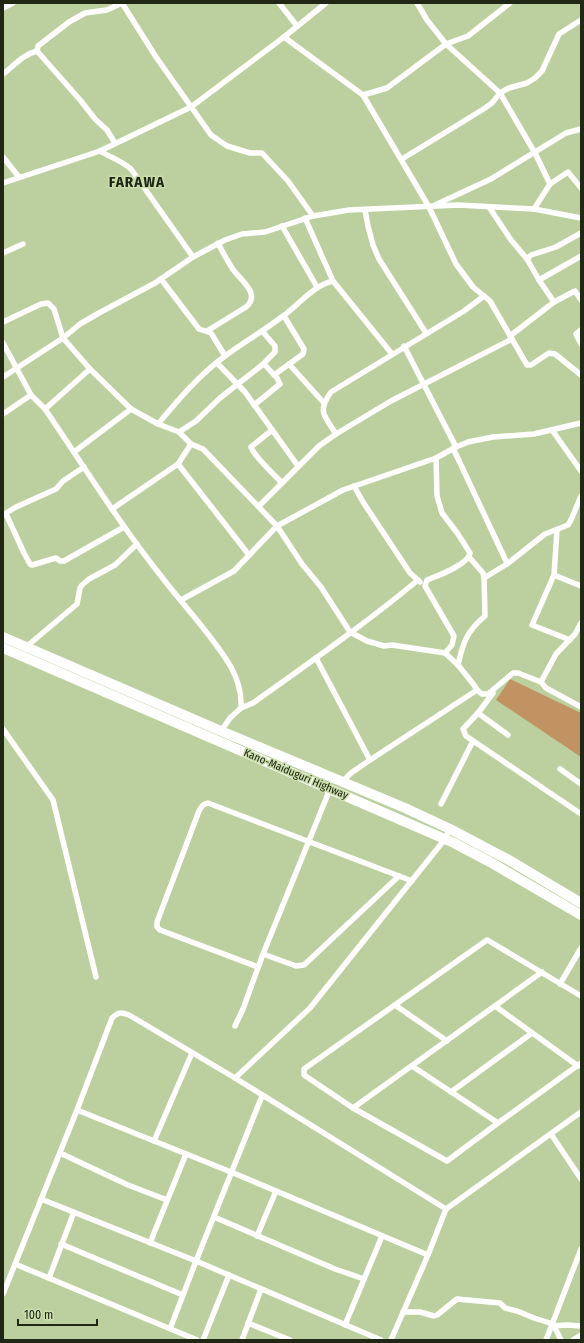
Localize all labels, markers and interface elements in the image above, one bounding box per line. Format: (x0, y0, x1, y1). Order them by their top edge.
district label: FARAWA (109, 173, 165, 191)
street label: Kano-Maiduguri Highway (242, 746, 350, 802)
scale bar (18, 1301, 97, 1327)
text: 100 m (24, 1308, 53, 1322)

